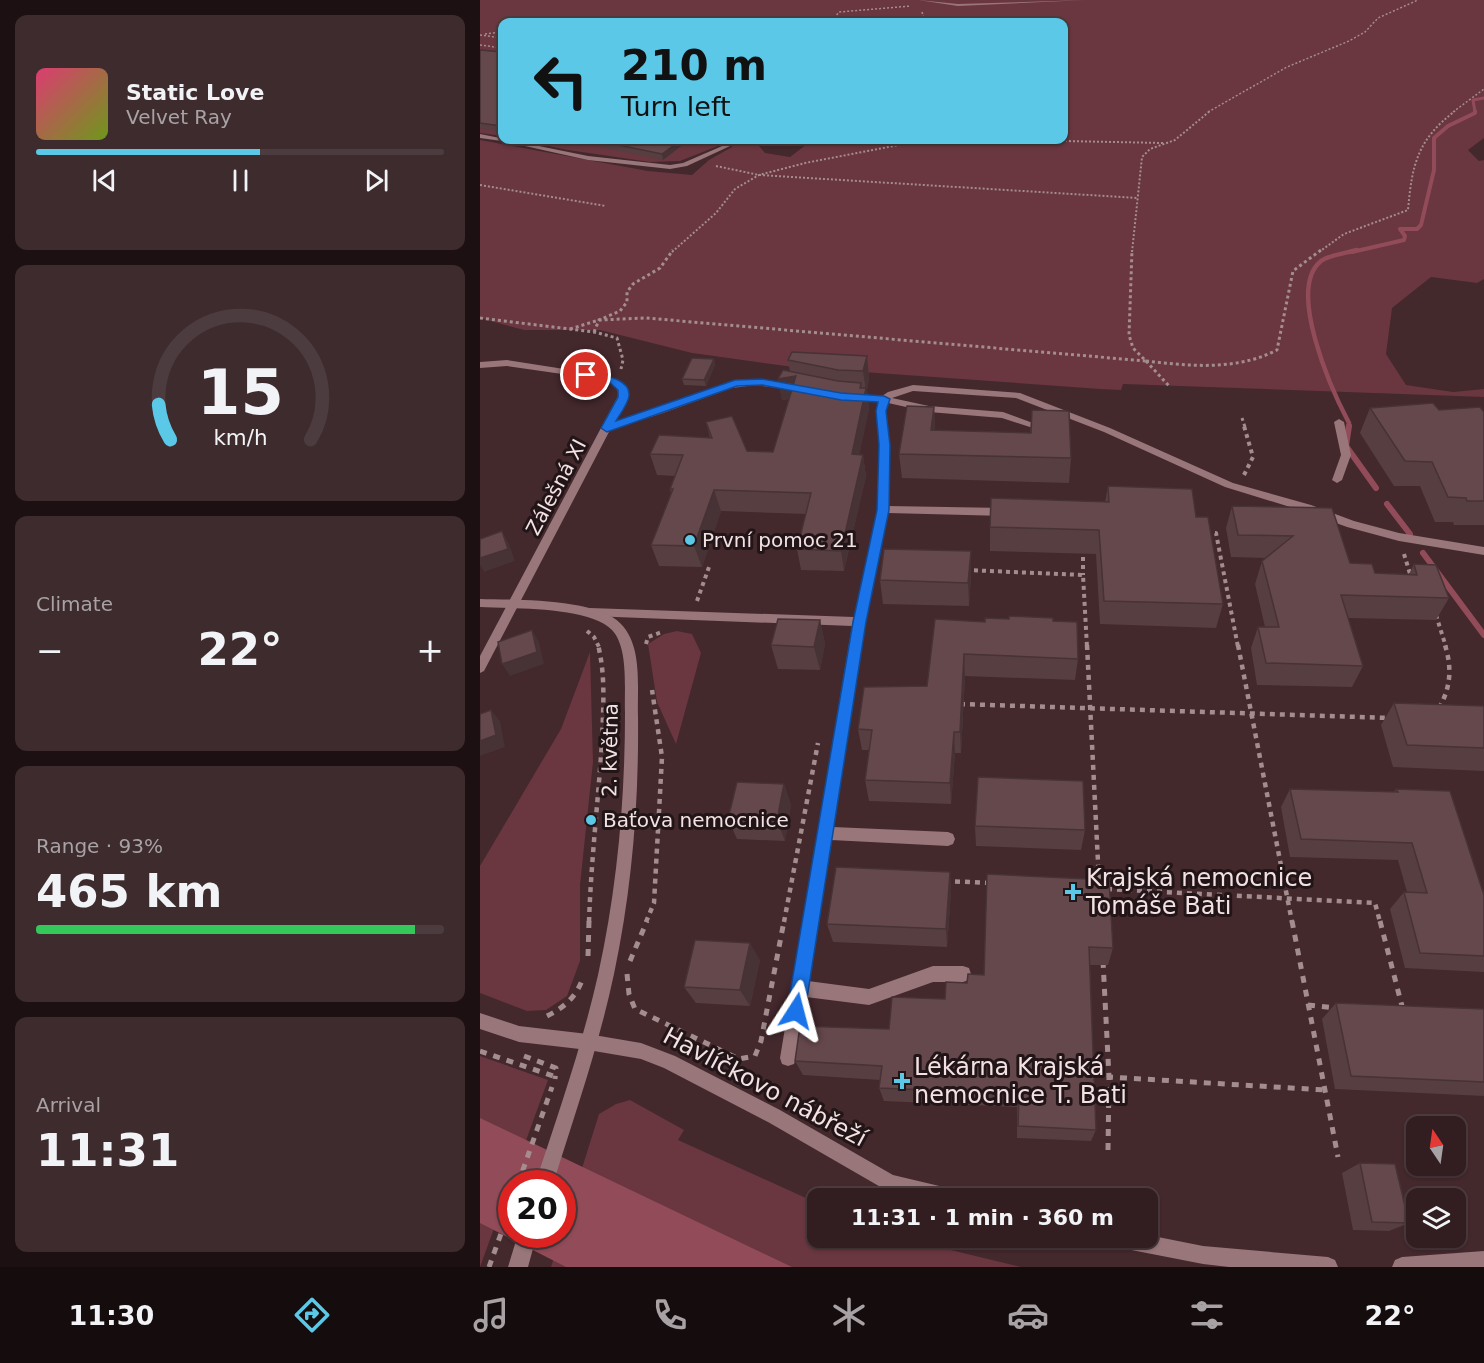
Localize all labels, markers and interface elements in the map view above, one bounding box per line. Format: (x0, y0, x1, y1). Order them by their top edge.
text: 210 m (621, 41, 767, 90)
icon: left (522, 42, 600, 120)
text: Static Love (126, 80, 264, 105)
text: Turn left (621, 91, 731, 122)
text: Velvet Ray (126, 105, 232, 129)
icon: previous (88, 164, 121, 197)
icon: pause (224, 164, 257, 197)
icon: next (360, 164, 393, 197)
pin (560, 349, 611, 400)
text: 15 (197, 356, 283, 429)
icon: arrive (569, 358, 602, 391)
text: km/h (213, 426, 267, 451)
street label: Zálešná XI (521, 435, 591, 539)
place label: První pomoc 21 (702, 528, 858, 552)
marker: První pomoc 21 (683, 533, 697, 547)
text: Climate (36, 592, 113, 616)
text: 22° (197, 623, 283, 676)
text: − (36, 631, 64, 670)
text: + (416, 631, 444, 670)
street label: 2. května (597, 703, 623, 797)
place label: Baťova nemocnice (603, 808, 789, 832)
marker: Baťova nemocnice (584, 813, 598, 827)
text: Range · 93% (36, 834, 163, 858)
place label: Krajská nemocnice Tomáše Bati (1085, 864, 1312, 920)
text: 465 km (36, 865, 222, 918)
marker: Krajská nemocnice Tomáše Bati (1064, 883, 1082, 901)
position arrow (764, 979, 828, 1043)
street label: Havlíčkovo nábřeží (659, 1022, 873, 1153)
place label: Lékárna Krajská nemocnice T. Bati (914, 1053, 1127, 1109)
marker: Lékárna Krajská nemocnice T. Bati (895, 1074, 909, 1088)
text: Arrival (36, 1093, 101, 1117)
north arrow (1406, 1116, 1466, 1176)
map controls (1406, 1116, 1466, 1248)
text: 11:31 (36, 1124, 179, 1177)
speed limit sign: 20 (498, 1170, 576, 1248)
button: layers (1406, 1188, 1466, 1248)
text: 11:31 · 1 min · 360 m (851, 1205, 1114, 1230)
icon: directions (291, 1294, 333, 1336)
icon: music (470, 1294, 512, 1336)
icon: phone (649, 1294, 691, 1336)
icon: climate (828, 1294, 870, 1336)
icon: car (1007, 1294, 1049, 1336)
icon: filters (1186, 1294, 1228, 1336)
text: 11:30 (68, 1300, 154, 1331)
text: 22° (1364, 1300, 1415, 1331)

